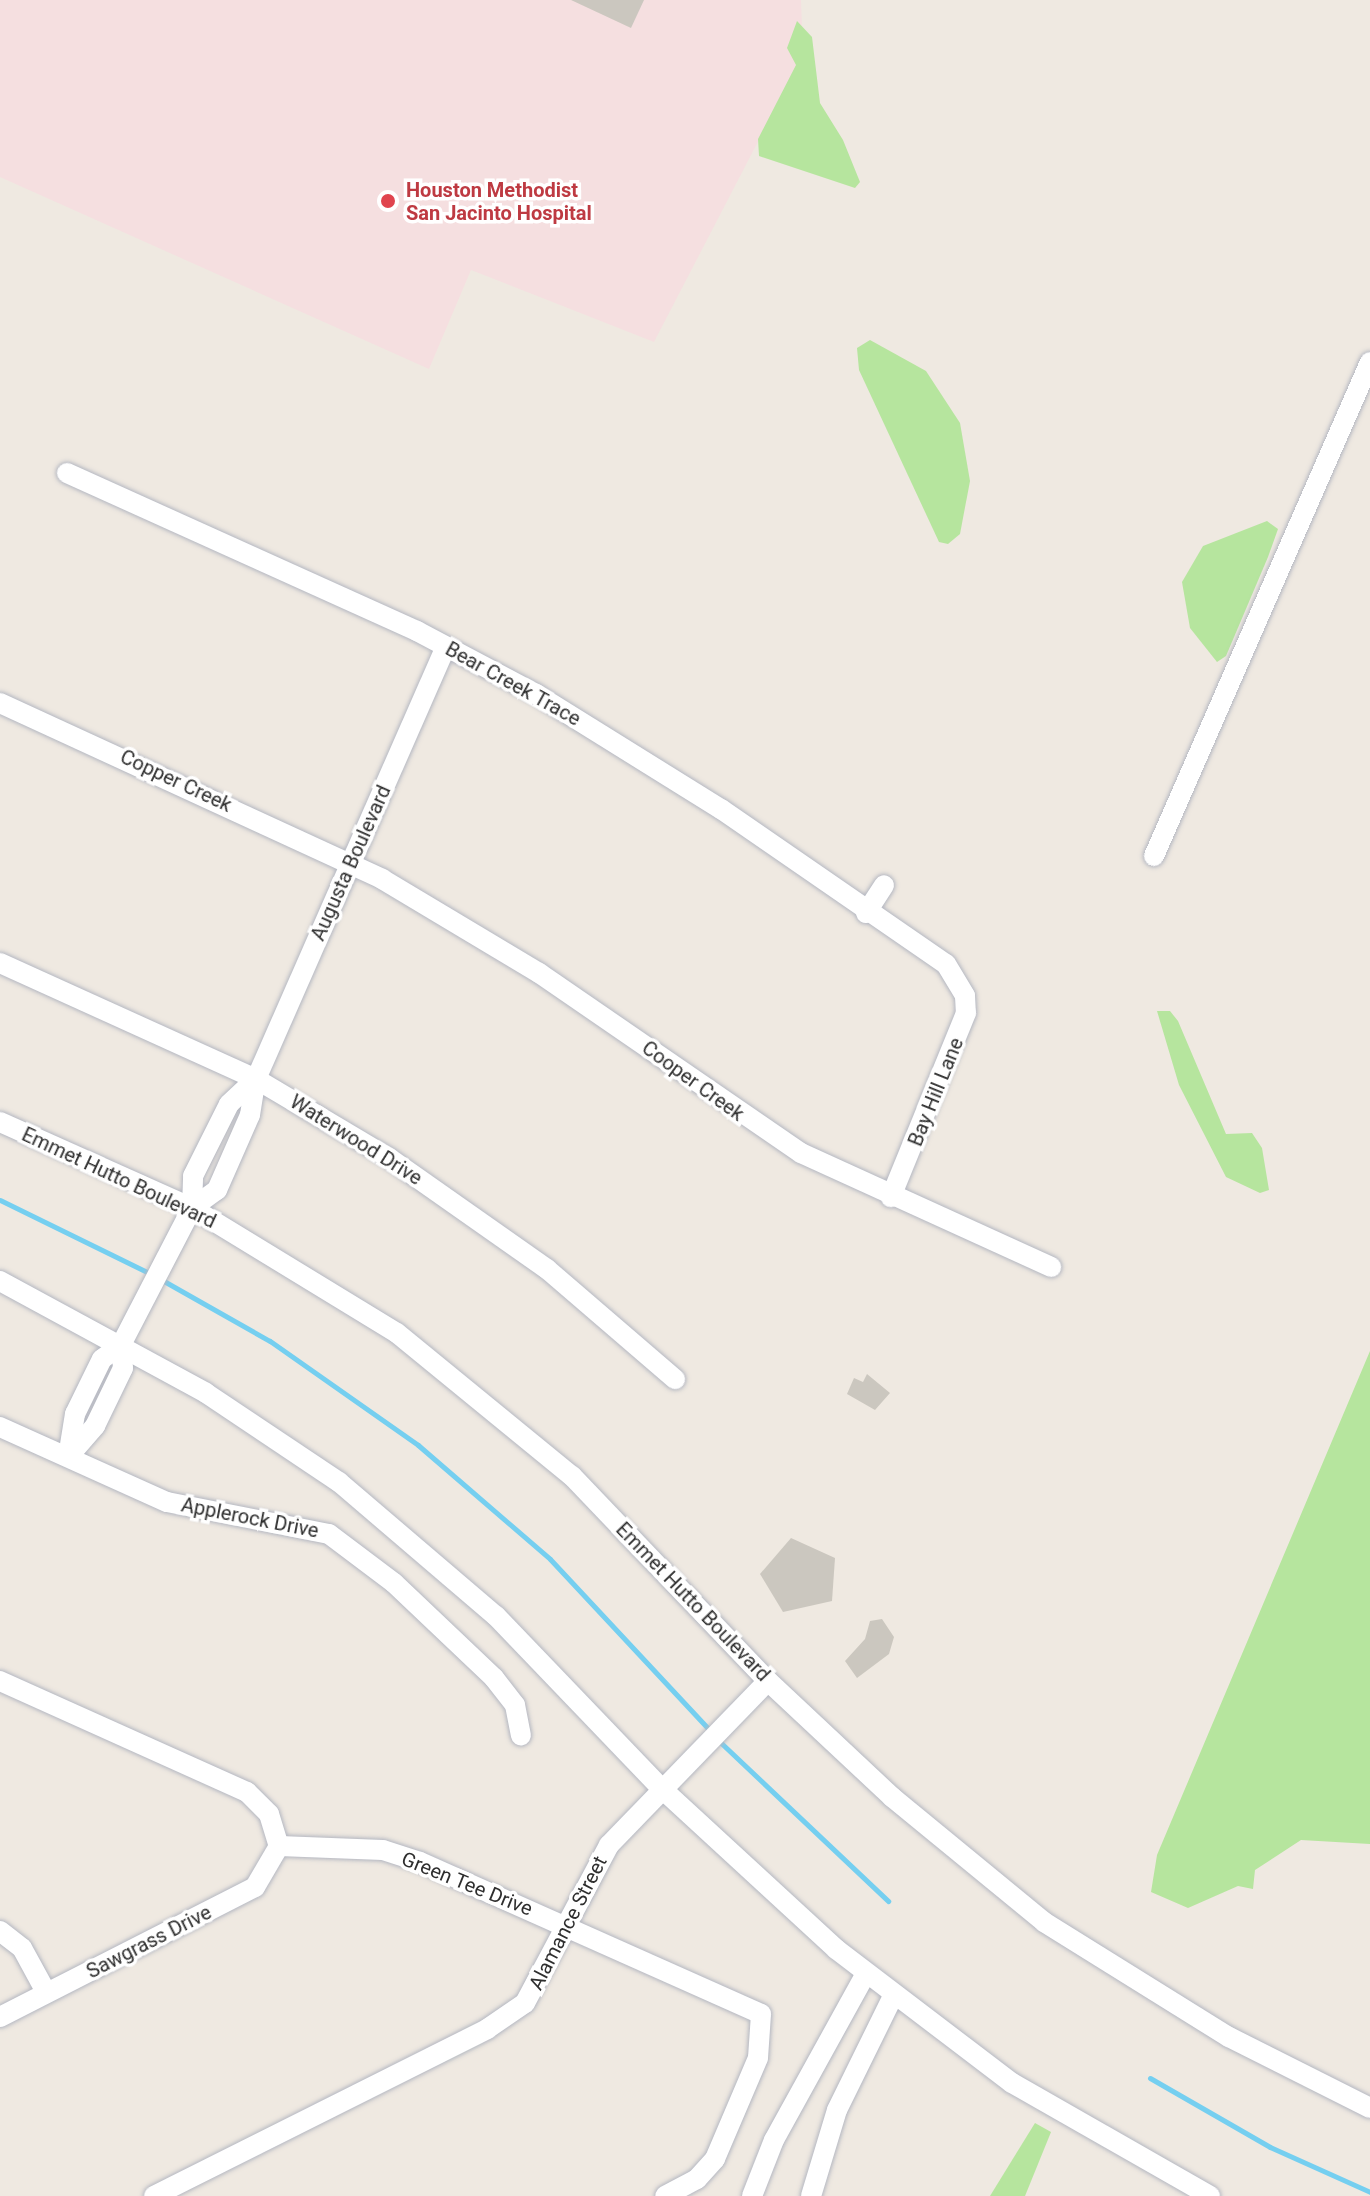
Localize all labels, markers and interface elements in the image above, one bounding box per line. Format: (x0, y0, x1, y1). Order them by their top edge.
place label: Houston Methodist San Jacinto Hospital (406, 178, 592, 225)
marker: Houston Methodist San Jacinto Hospital (377, 190, 399, 212)
street label: Bear Creek Trace (441, 637, 585, 731)
street label: Copper Creek (116, 745, 236, 817)
street label: Augusta Boulevard (306, 782, 396, 944)
street label: Bay Hill Lane (903, 1034, 969, 1150)
street label: Cooper Creek (637, 1036, 749, 1126)
street label: Waterwood Drive (285, 1090, 427, 1190)
street label: Emmet Hutto Boulevard (18, 1122, 220, 1234)
street label: Applerock Drive (179, 1493, 321, 1543)
street label: Emmet Hutto Boulevard (611, 1518, 775, 1686)
street label: Green Tee Drive (398, 1847, 536, 1921)
street label: Alamance Street (524, 1852, 612, 1994)
street label: Sawgrass Drive (83, 1900, 215, 1984)

